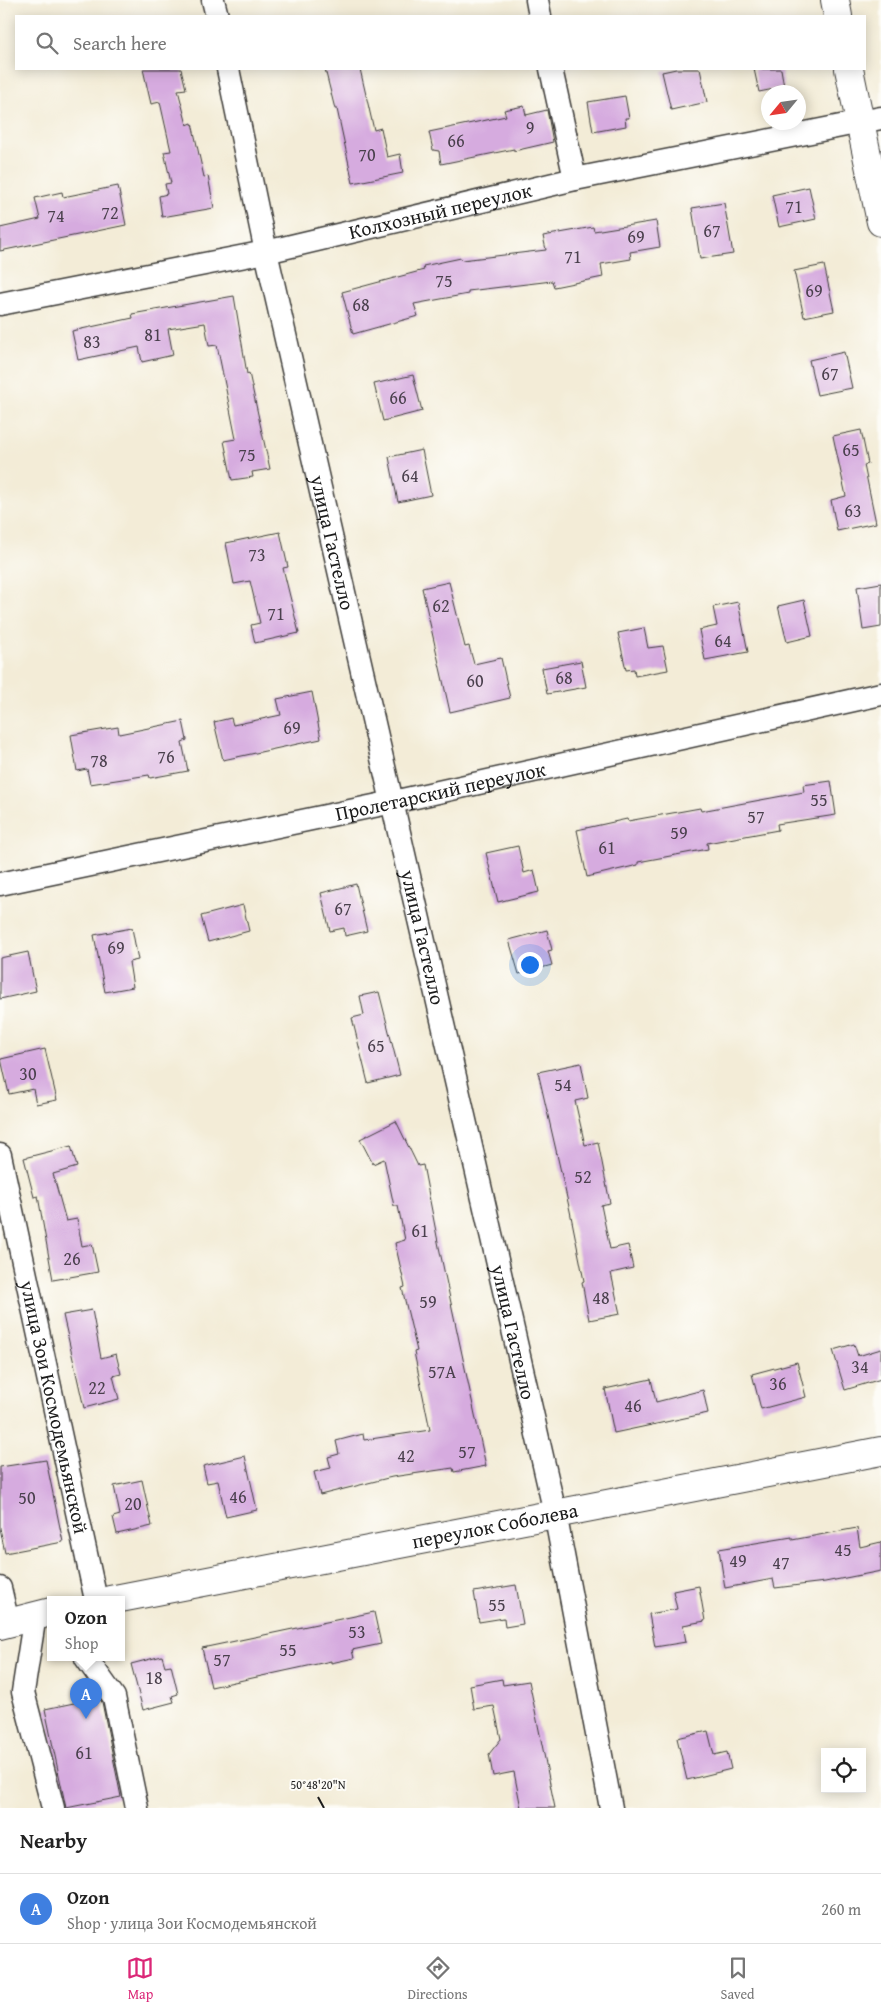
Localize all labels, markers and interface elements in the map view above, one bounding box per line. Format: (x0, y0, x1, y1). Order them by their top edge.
search box (15, 15, 866, 70)
icon: search (33, 29, 61, 57)
text: Search here (73, 29, 167, 57)
north arrow (761, 85, 806, 130)
house number: 9 (526, 114, 534, 141)
house number: 66 (447, 127, 465, 154)
house number: 70 (358, 141, 376, 168)
street label: Колхозный переулок (346, 175, 535, 246)
house number: 71 (785, 193, 803, 220)
house number: 72 (101, 199, 119, 226)
house number: 74 (47, 202, 65, 229)
house number: 67 (703, 217, 721, 244)
house number: 69 (627, 223, 645, 250)
house number: 71 (564, 243, 582, 270)
house number: 75 (435, 267, 453, 294)
house number: 69 (805, 277, 823, 304)
house number: 68 (352, 291, 370, 318)
house number: 81 (144, 321, 162, 348)
house number: 83 (83, 328, 101, 355)
house number: 67 (821, 360, 839, 387)
house number: 66 (389, 384, 407, 411)
house number: 65 (842, 436, 860, 463)
house number: 75 (238, 441, 256, 468)
house number: 64 (401, 462, 419, 489)
street label: улица Гастелло (303, 471, 363, 613)
house number: 63 (844, 497, 862, 524)
house number: 73 (248, 541, 266, 568)
house number: 62 (432, 592, 450, 619)
house number: 71 (267, 600, 285, 627)
house number: 64 (714, 627, 732, 654)
house number: 68 (555, 664, 573, 691)
house number: 60 (466, 667, 484, 694)
house number: 69 (283, 714, 301, 741)
house number: 76 (157, 743, 175, 770)
house number: 78 (90, 747, 108, 774)
street label: Пролетарский переулок (332, 754, 549, 828)
house number: 55 (810, 786, 828, 813)
house number: 57 (747, 803, 765, 830)
house number: 59 (670, 819, 688, 846)
house number: 61 (598, 834, 616, 861)
street label: улица Гастелло (394, 866, 453, 1008)
house number: 67 (334, 895, 352, 922)
house number: 69 (107, 934, 125, 961)
your location (517, 952, 543, 978)
house number: 65 (367, 1032, 385, 1059)
house number: 30 (19, 1060, 37, 1087)
house number: 54 (554, 1071, 572, 1098)
house number: 52 (574, 1163, 592, 1190)
house number: 61 (411, 1217, 429, 1244)
house number: 26 (63, 1245, 81, 1272)
street label: улица Гастелло (484, 1261, 544, 1402)
street label: улица Зои Космодемьянской (13, 1277, 96, 1537)
house number: 48 (592, 1284, 610, 1311)
house number: 59 (419, 1288, 437, 1315)
house number: 34 (851, 1353, 869, 1380)
house number: 57А (428, 1358, 456, 1385)
house number: 36 (769, 1370, 787, 1397)
house number: 22 (88, 1374, 106, 1401)
house number: 46 (624, 1392, 642, 1419)
house number: 57 (458, 1438, 476, 1465)
house number: 42 (397, 1442, 415, 1469)
house number: 46 (229, 1483, 247, 1510)
house number: 50 (18, 1484, 36, 1511)
house number: 20 (124, 1490, 142, 1517)
street label: переулок Соболева (409, 1495, 581, 1555)
house number: 45 (834, 1536, 852, 1563)
house number: 49 (729, 1547, 747, 1574)
house number: 47 (772, 1549, 790, 1576)
house number: 55 (488, 1591, 506, 1618)
popup (47, 1596, 125, 1661)
text: Ozon (65, 1603, 107, 1631)
house number: 53 (348, 1618, 366, 1645)
text: Shop (65, 1631, 98, 1655)
house number: 55 (279, 1636, 297, 1663)
house number: 57 (213, 1646, 231, 1673)
house number: 18 (145, 1664, 163, 1691)
pin: A (70, 1678, 102, 1719)
house number: 61 (75, 1739, 93, 1766)
map controls (821, 1748, 866, 1793)
button: locate (821, 1748, 866, 1793)
text: 50°48'20"N (290, 1776, 346, 1793)
text: Nearby (20, 1825, 87, 1856)
text: Ozon (67, 1883, 109, 1911)
text: A (31, 1897, 41, 1921)
text: 260 m (821, 1897, 861, 1921)
text: Shop · улица Зои Космодемьянской (67, 1911, 317, 1935)
tab: Map (126, 1954, 154, 2004)
tab: Directions (407, 1954, 468, 2004)
tab: Saved (721, 1954, 755, 2004)

